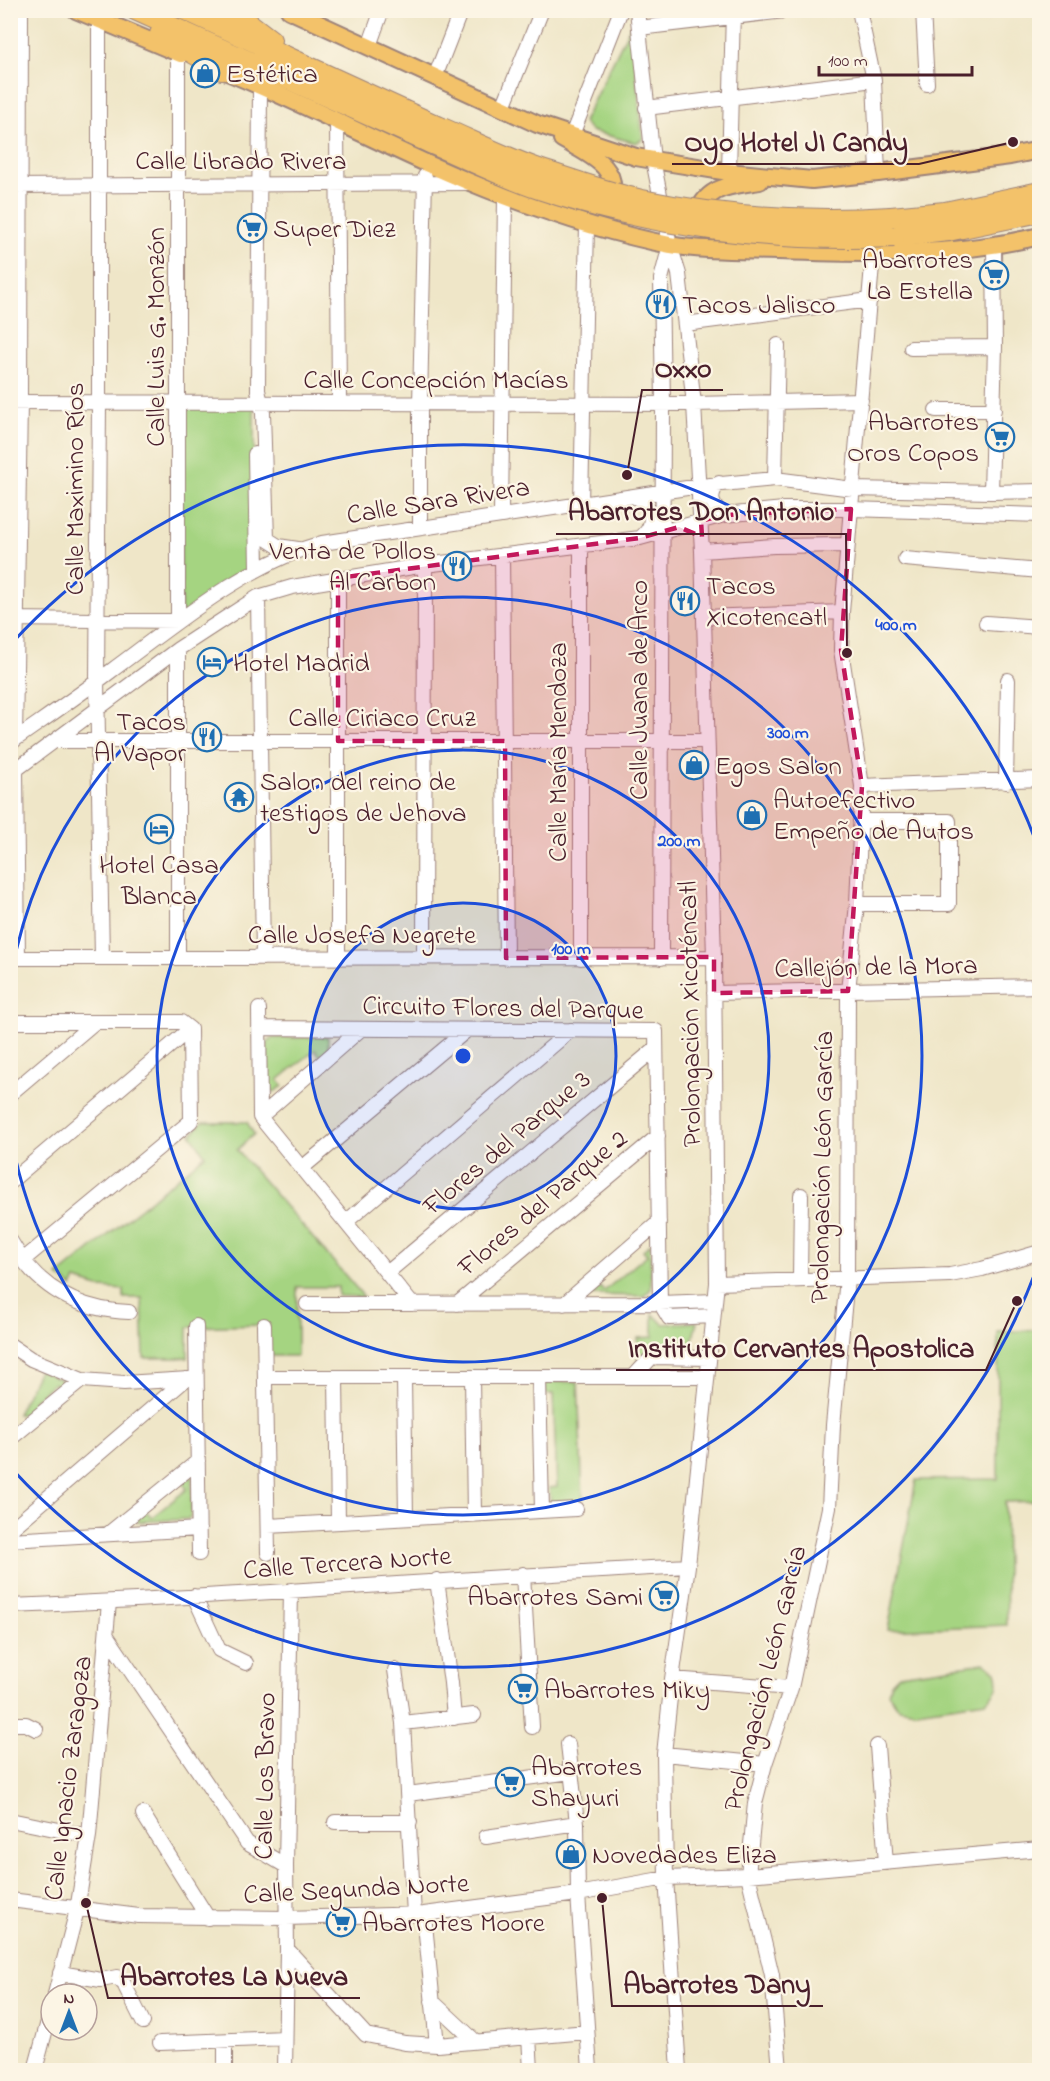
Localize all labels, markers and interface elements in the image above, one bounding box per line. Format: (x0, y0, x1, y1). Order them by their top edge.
scale bar (819, 39, 972, 77)
text: 100 m (828, 49, 868, 75)
place label: Estética (226, 56, 318, 95)
shop icon: Estética (189, 57, 221, 89)
callout: Oyo Hotel JI Candy (672, 118, 919, 164)
text: Oyo Hotel JI Candy (684, 124, 908, 165)
street label: Calle Librado Rivera (135, 143, 347, 182)
place label: Super Diez (273, 211, 396, 250)
supermarket icon: Super Diez (236, 212, 268, 244)
street label: Calle Luis G. Monzón (138, 227, 177, 447)
place label: Abarrotes La Estella (862, 242, 973, 312)
supermarket icon: Abarrotes La Estella (978, 259, 1010, 291)
place label: Tacos Jalisco (682, 287, 836, 326)
restaurant icon: Tacos Jalisco (645, 288, 677, 320)
callout: Oxxo (642, 344, 723, 390)
text: Oxxo (654, 350, 712, 391)
street label: Calle Concepción Macías (303, 362, 569, 401)
street label: Calle Maximino Ríos (57, 383, 96, 595)
place label: Abarrotes Oros Copos (847, 404, 979, 474)
supermarket icon: Abarrotes Oros Copos (984, 421, 1016, 453)
street label: Calle Sara Rivera (344, 469, 533, 536)
callout: Abarrotes Don Antonio (556, 488, 846, 534)
text: Abarrotes Don Antonio (568, 493, 834, 534)
place label: Venta de Pollos Al Carbon (268, 533, 436, 603)
restaurant icon: Venta de Pollos Al Carbon (441, 550, 473, 582)
place label: Tacos Xicotencatl (706, 568, 827, 638)
street label: Calle Juana de Arco (621, 580, 660, 800)
restaurant icon: Tacos Xicotencatl (669, 585, 701, 617)
text: 400 m (875, 613, 917, 639)
street label: Calle María Mendoza (540, 642, 579, 862)
place label: Hotel Madrid (233, 645, 370, 684)
hotel icon: Hotel Madrid (196, 646, 228, 678)
street label: Calle Ciriaco Cruz (288, 700, 476, 739)
place label: Tacos Al Vapor (94, 704, 187, 774)
restaurant icon: Tacos Al Vapor (191, 721, 223, 753)
text: 300 m (766, 721, 809, 747)
place label: Egos Salon (715, 748, 842, 787)
shop icon: Egos Salon (678, 749, 710, 781)
place label: Salon del reino de testigos de Jehova (260, 764, 467, 834)
temple icon: Salon del reino de testigos de Jehova (223, 781, 255, 813)
place label: Autoefectivo Empeño de Autos (773, 782, 974, 852)
shop icon: Autoefectivo Empeño de Autos (736, 799, 768, 831)
hotel icon: Hotel Casa Blanca (143, 813, 175, 845)
text: 200 m (657, 829, 701, 855)
place label: Hotel Casa Blanca (99, 847, 219, 917)
street label: Prolongación Xicoténcatl (670, 880, 713, 1147)
street label: Calle Josefa Negrete (248, 917, 477, 956)
text: 100 m (551, 937, 591, 963)
street label: Callejón de la Mora (774, 947, 978, 990)
street label: Circuito Flores del Parque (362, 988, 645, 1031)
street label: Prolongación León García (802, 1030, 845, 1304)
centre of rings (453, 1046, 473, 1066)
street label: Flores del Parque 3 (414, 1062, 600, 1227)
street label: Flores del Parque 2 (449, 1121, 637, 1287)
callout: Instituto Cervantes Apostolica (616, 1324, 986, 1370)
text: Instituto Cervantes Apostolica (628, 1330, 974, 1371)
street label: Calle Tercera Norte (242, 1538, 454, 1591)
street label: Prolongación León García (715, 1542, 818, 1816)
place label: Abarrotes Sami (467, 1579, 643, 1618)
supermarket icon: Abarrotes Sami (648, 1580, 680, 1612)
street label: Calle Ignacio Zaragoza (35, 1654, 104, 1903)
place label: Abarrotes Miky (544, 1672, 710, 1711)
supermarket icon: Abarrotes Miky (507, 1673, 539, 1705)
street label: Calle Los Bravo (246, 1692, 287, 1860)
place label: Abarrotes Shayuri (531, 1749, 642, 1819)
supermarket icon: Abarrotes Shayuri (494, 1766, 526, 1798)
place label: Novedades Eliza (592, 1837, 777, 1876)
shop icon: Novedades Eliza (555, 1838, 587, 1870)
street label: Calle Segunda Norte (242, 1865, 471, 1916)
place label: Abarrotes Moore (362, 1905, 546, 1944)
supermarket icon: Abarrotes Moore (325, 1906, 357, 1938)
callout: Abarrotes La Nueva (108, 1952, 360, 1998)
text: Abarrotes La Nueva (120, 1958, 348, 1999)
callout: Abarrotes Dany (612, 1960, 823, 2006)
text: Abarrotes Dany (623, 1966, 811, 2007)
north arrow (39, 1982, 99, 2042)
text: N (64, 1987, 75, 2011)

